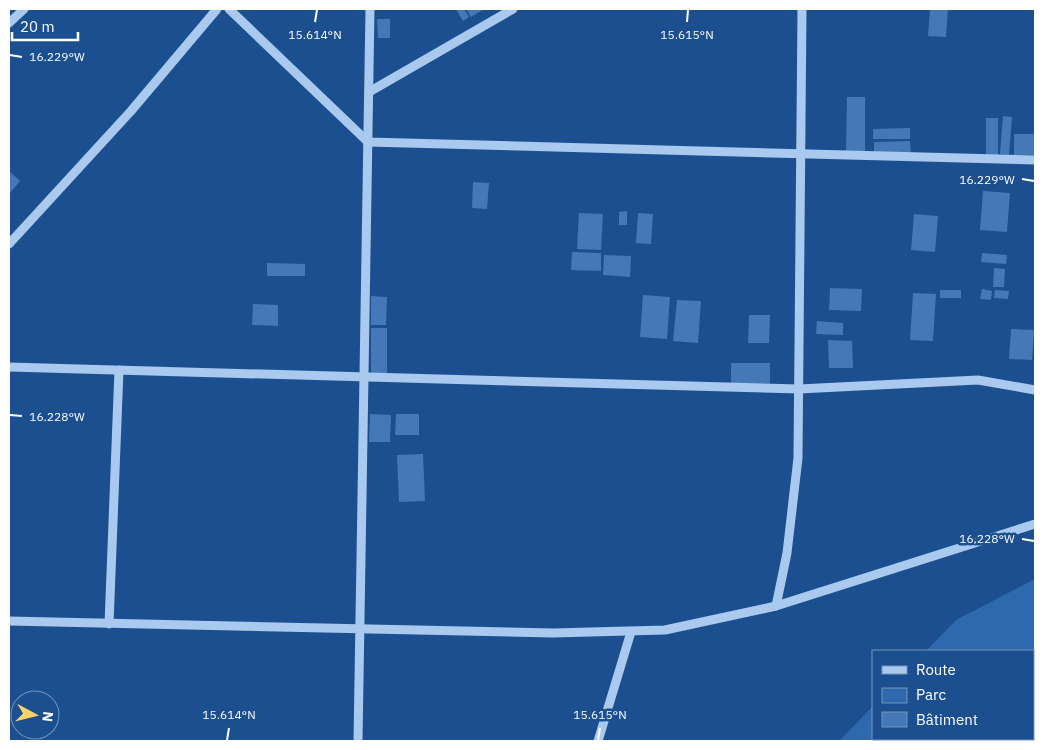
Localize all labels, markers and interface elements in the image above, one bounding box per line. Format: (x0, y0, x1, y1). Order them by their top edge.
scale bar (12, 10, 79, 42)
text: 20 m (20, 17, 55, 36)
text: 15.614°N (288, 27, 342, 42)
text: 15.615°N (660, 27, 714, 42)
text: 16.229°W (29, 49, 85, 64)
text: 16.229°W (959, 172, 1015, 187)
text: 16.228°W (29, 409, 85, 424)
text: 16.228°W (959, 531, 1015, 546)
legend (872, 650, 1034, 740)
text: Route (916, 660, 956, 679)
text: Parc (916, 685, 946, 704)
north arrow (10, 690, 60, 740)
text: 15.614°N (202, 707, 256, 722)
text: 15.615°N (573, 707, 627, 722)
text: N (38, 710, 57, 723)
text: Bâtiment (916, 710, 978, 729)

